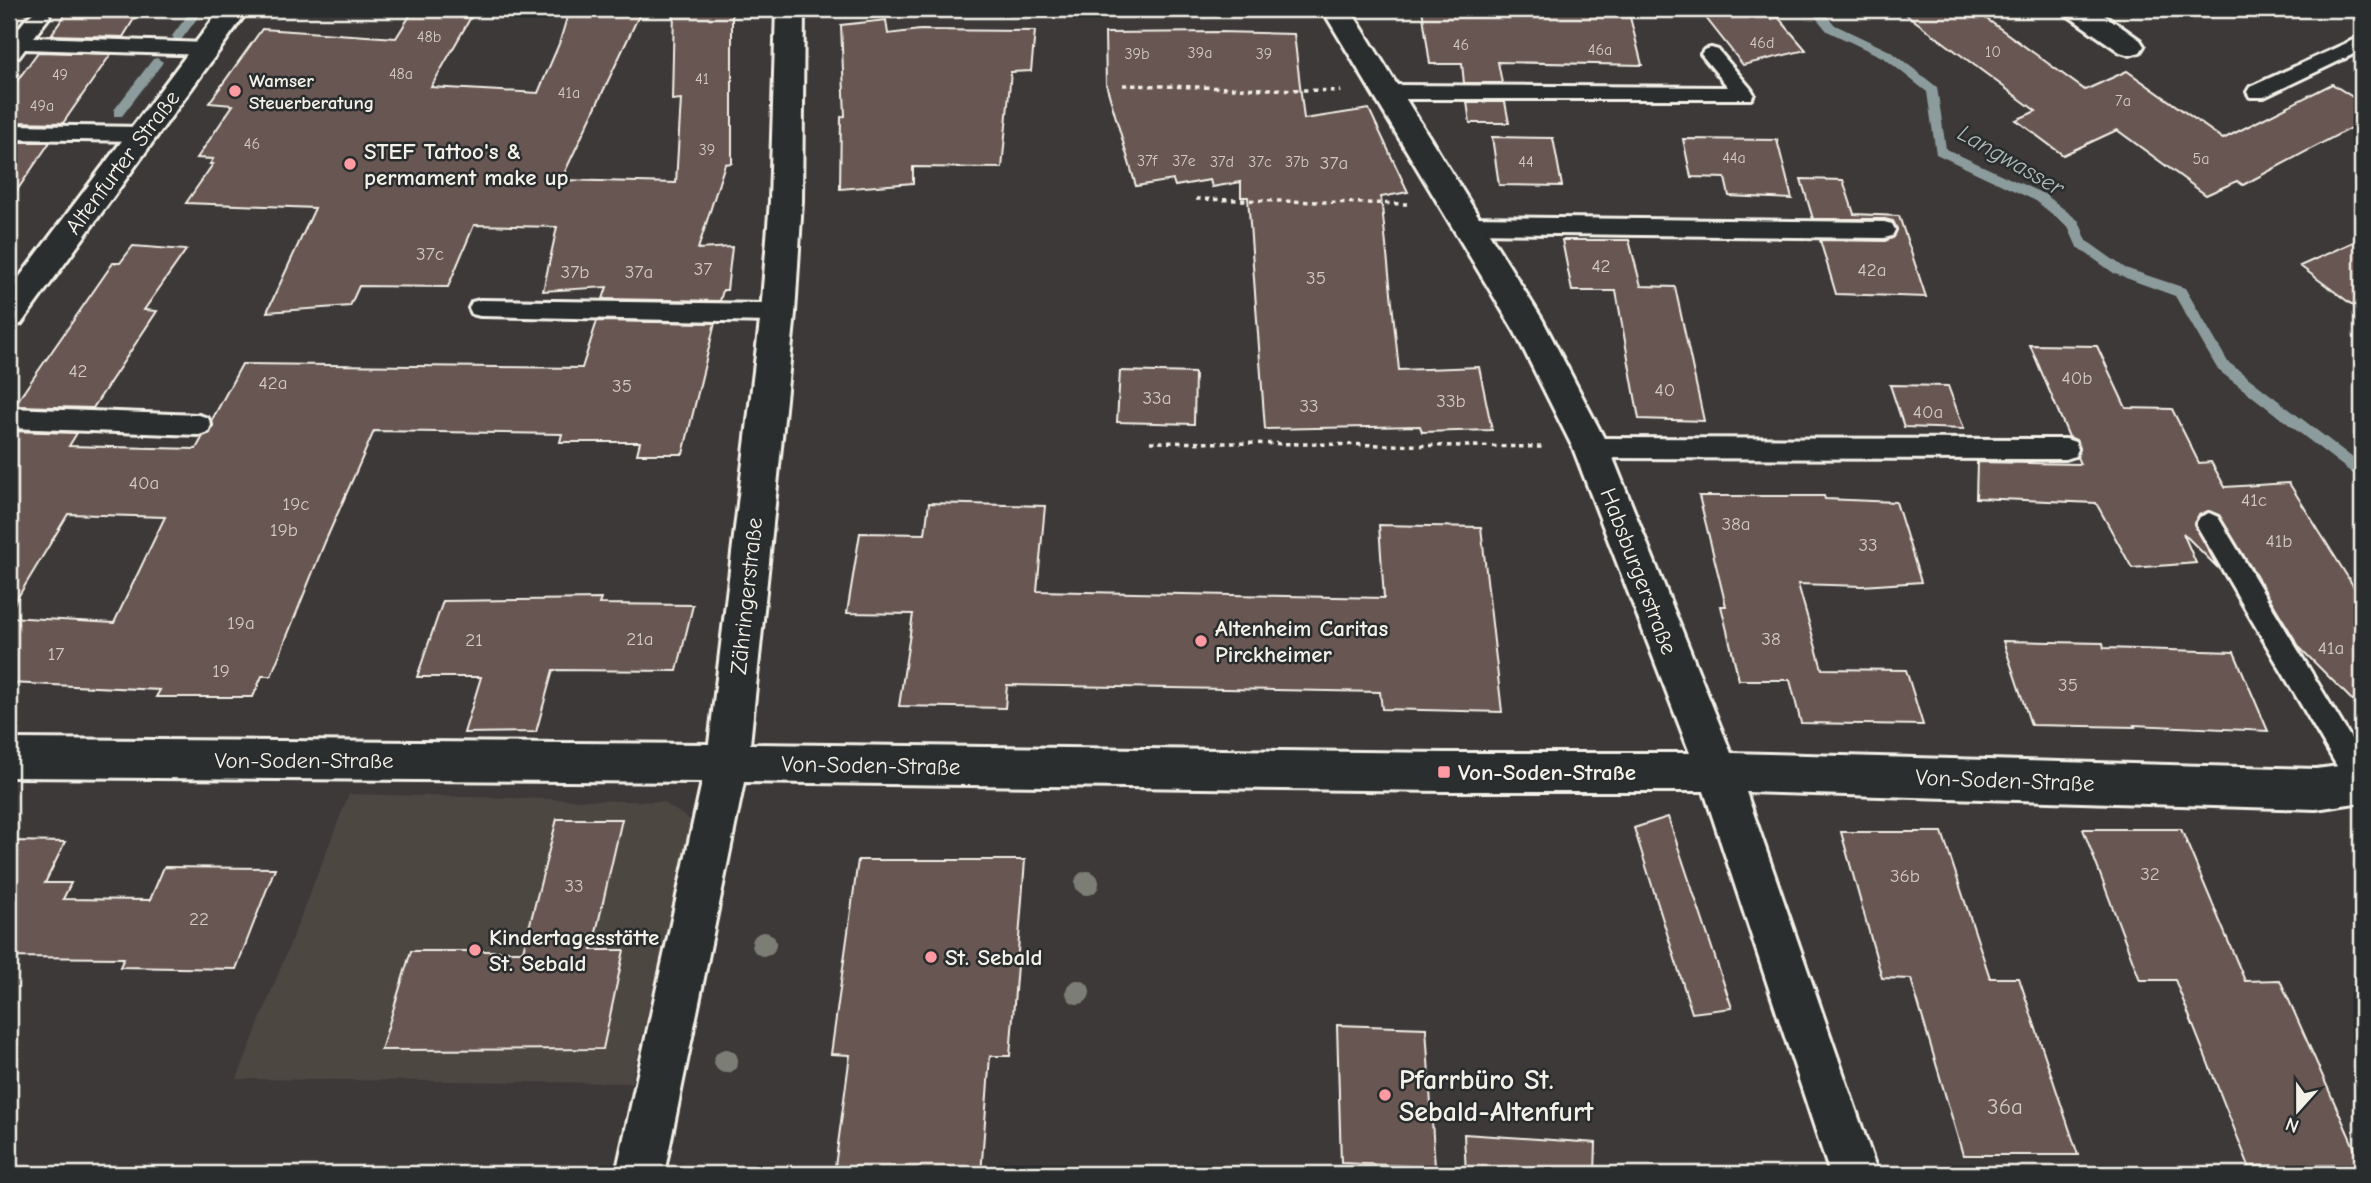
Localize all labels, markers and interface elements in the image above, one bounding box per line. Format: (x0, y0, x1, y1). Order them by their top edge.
house number: 48b (417, 28, 441, 46)
house number: 46d (1750, 34, 1774, 52)
house number: 46 (1453, 36, 1469, 54)
house number: 46a (1588, 41, 1612, 59)
house number: 10 (1985, 43, 2001, 61)
house number: 39a (1188, 44, 1212, 62)
house number: 39b (1124, 45, 1150, 63)
house number: 39 (1256, 45, 1272, 63)
house number: 48a (389, 65, 413, 83)
house number: 49 (52, 66, 68, 84)
place label: Wamser Steuerberatung (249, 70, 374, 114)
house number: 41 (695, 70, 709, 88)
marker: Wamser Steuerberatung (227, 83, 243, 99)
house number: 41a (558, 84, 580, 102)
street label: Altenfurter Straße (59, 85, 185, 240)
house number: 7a (2115, 92, 2131, 110)
house number: 49a (30, 97, 54, 115)
water label: Langwasser (1953, 118, 2070, 202)
house number: 46 (244, 135, 260, 153)
place label: STEF Tattoo's & permament make up (364, 138, 569, 191)
house number: 39 (699, 141, 715, 159)
house number: 44a (1722, 149, 1746, 167)
house number: 5a (2193, 150, 2209, 168)
house number: 37f (1137, 152, 1159, 170)
house number: 37e (1172, 152, 1196, 170)
house number: 37a (1320, 152, 1348, 174)
house number: 37d (1210, 153, 1234, 171)
house number: 37c (1248, 153, 1272, 171)
house number: 37b (1285, 153, 1309, 171)
house number: 44 (1518, 153, 1534, 171)
marker: STEF Tattoo's & permament make up (342, 156, 358, 172)
house number: 37c (416, 243, 444, 265)
house number: 42 (1591, 255, 1611, 277)
house number: 37 (694, 258, 712, 280)
house number: 42a (1858, 259, 1886, 281)
house number: 37b (561, 261, 589, 283)
house number: 37a (625, 261, 653, 283)
house number: 35 (1306, 267, 1326, 289)
house number: 42 (68, 360, 88, 382)
house number: 40b (2062, 367, 2092, 389)
house number: 42a (259, 372, 287, 394)
house number: 35 (612, 375, 632, 397)
house number: 40 (1655, 379, 1675, 401)
house number: 33a (1142, 387, 1172, 409)
house number: 33b (1436, 390, 1466, 412)
house number: 33 (1299, 395, 1319, 417)
house number: 40a (1913, 401, 1943, 423)
house number: 40a (129, 472, 159, 494)
street label: Habsburgerstraße (1594, 484, 1683, 658)
house number: 41c (2241, 489, 2267, 511)
house number: 19c (283, 493, 309, 515)
house number: 38a (1721, 513, 1751, 535)
street label: Zähringerstraße (725, 516, 768, 676)
house number: 19b (270, 519, 298, 541)
house number: 41b (2266, 530, 2292, 552)
house number: 33 (1858, 534, 1878, 556)
house number: 19a (227, 612, 255, 634)
place label: Altenheim Caritas Pirckheimer (1215, 615, 1388, 668)
house number: 21a (626, 628, 654, 650)
house number: 38 (1761, 628, 1781, 650)
house number: 21 (465, 629, 483, 651)
marker: Altenheim Caritas Pirckheimer (1193, 633, 1209, 649)
house number: 41a (2318, 637, 2344, 659)
house number: 17 (48, 643, 64, 665)
house number: 19 (212, 660, 230, 682)
house number: 35 (2058, 674, 2078, 696)
street label: Von-Soden-Straße (214, 747, 394, 774)
street label: Von-Soden-Straße (781, 750, 961, 781)
place label: Von-Soden-Straße (1458, 759, 1636, 786)
marker: Von-Soden-Straße (1436, 764, 1452, 780)
street label: Von-Soden-Straße (1915, 764, 2095, 797)
house number: 32 (2140, 863, 2160, 885)
house number: 36b (1890, 865, 1920, 887)
house number: 33 (564, 875, 584, 897)
house number: 22 (189, 908, 209, 930)
place label: Kindertagesstätte St. Sebald (489, 924, 659, 977)
marker: Kindertagesstätte St. Sebald (467, 942, 483, 958)
place label: St. Sebald (945, 944, 1043, 971)
marker: St. Sebald (923, 949, 939, 965)
place label: Pfarrbüro St. Sebald-Altenfurt (1399, 1064, 1594, 1128)
north arrow (2262, 1074, 2332, 1144)
marker: Pfarrbüro St. Sebald-Altenfurt (1377, 1087, 1393, 1103)
house number: 36a (1987, 1093, 2023, 1120)
text: N (2283, 1112, 2302, 1137)

